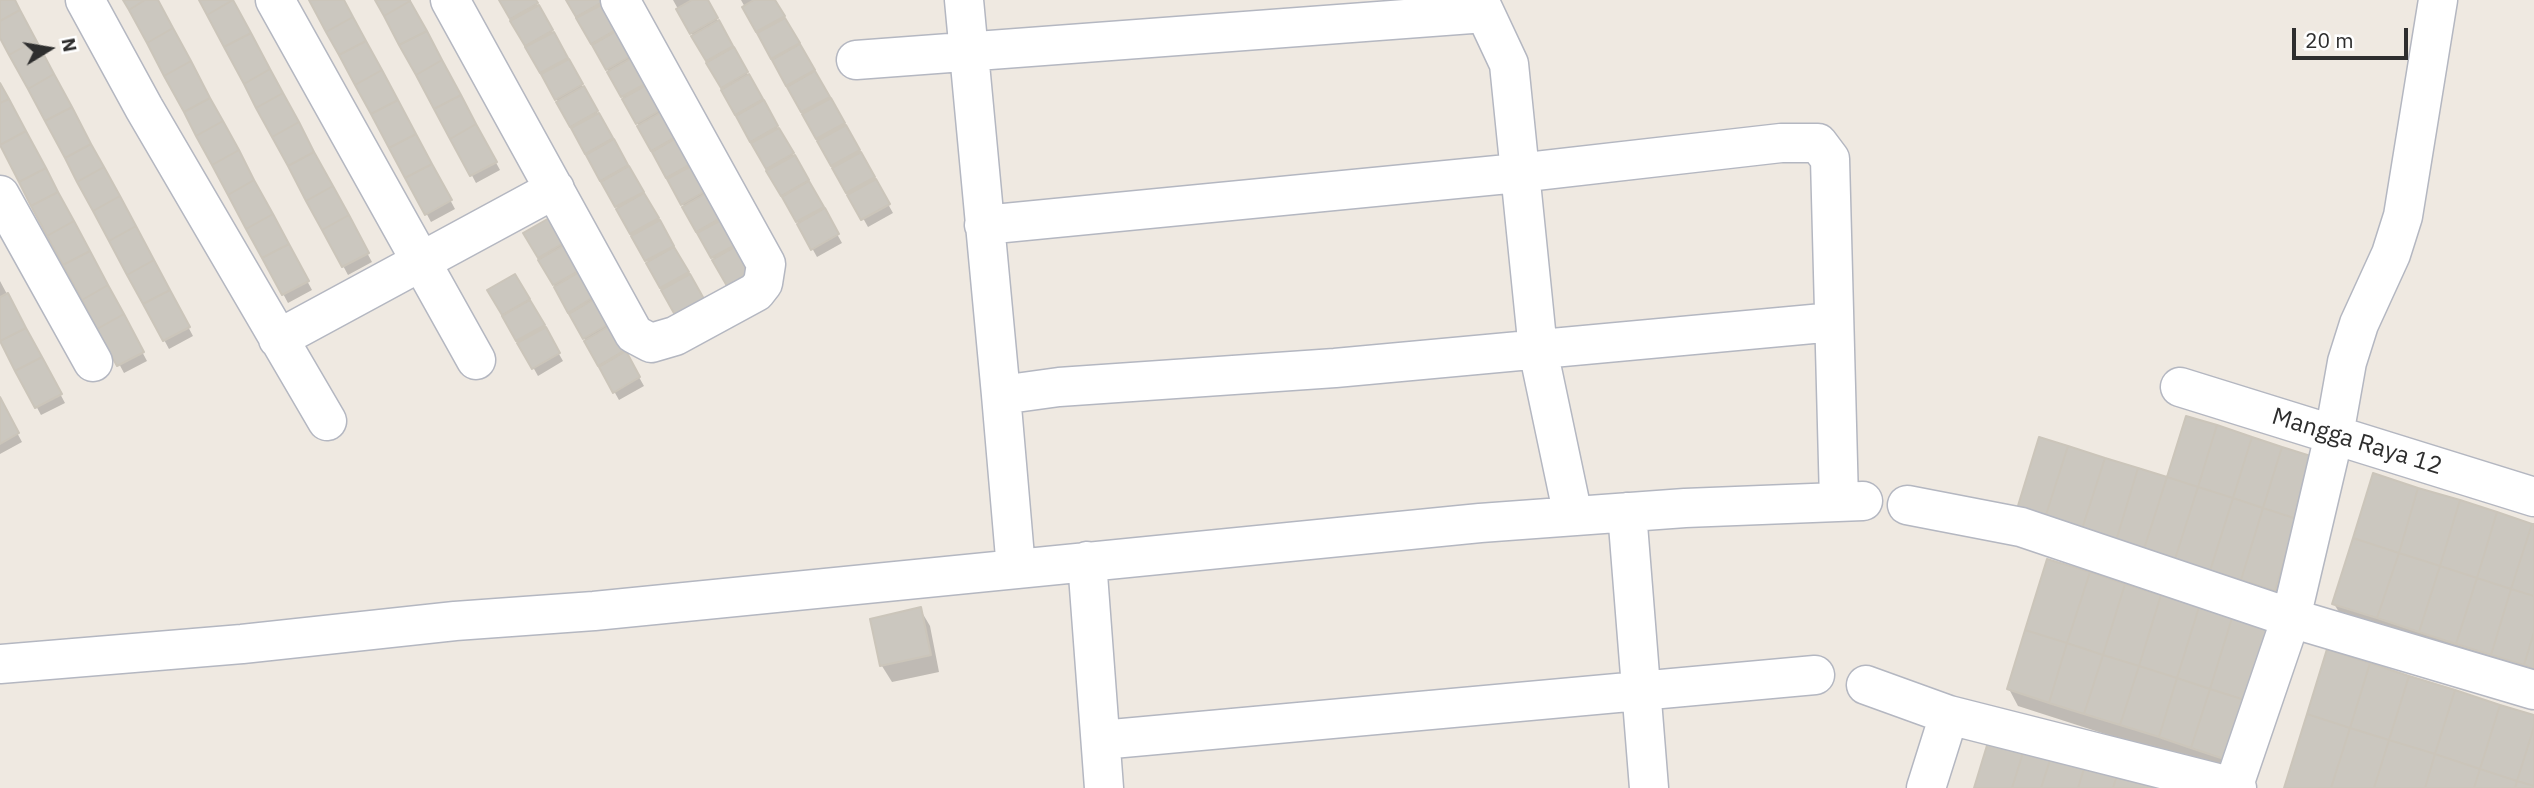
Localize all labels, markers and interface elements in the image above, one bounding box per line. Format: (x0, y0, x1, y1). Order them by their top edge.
north arrow (14, 14, 84, 84)
scale bar (2296, 14, 2412, 58)
text: 20 m (2305, 26, 2354, 54)
text: N (57, 36, 83, 54)
street label: Mangga Raya 12 (2268, 402, 2446, 482)

